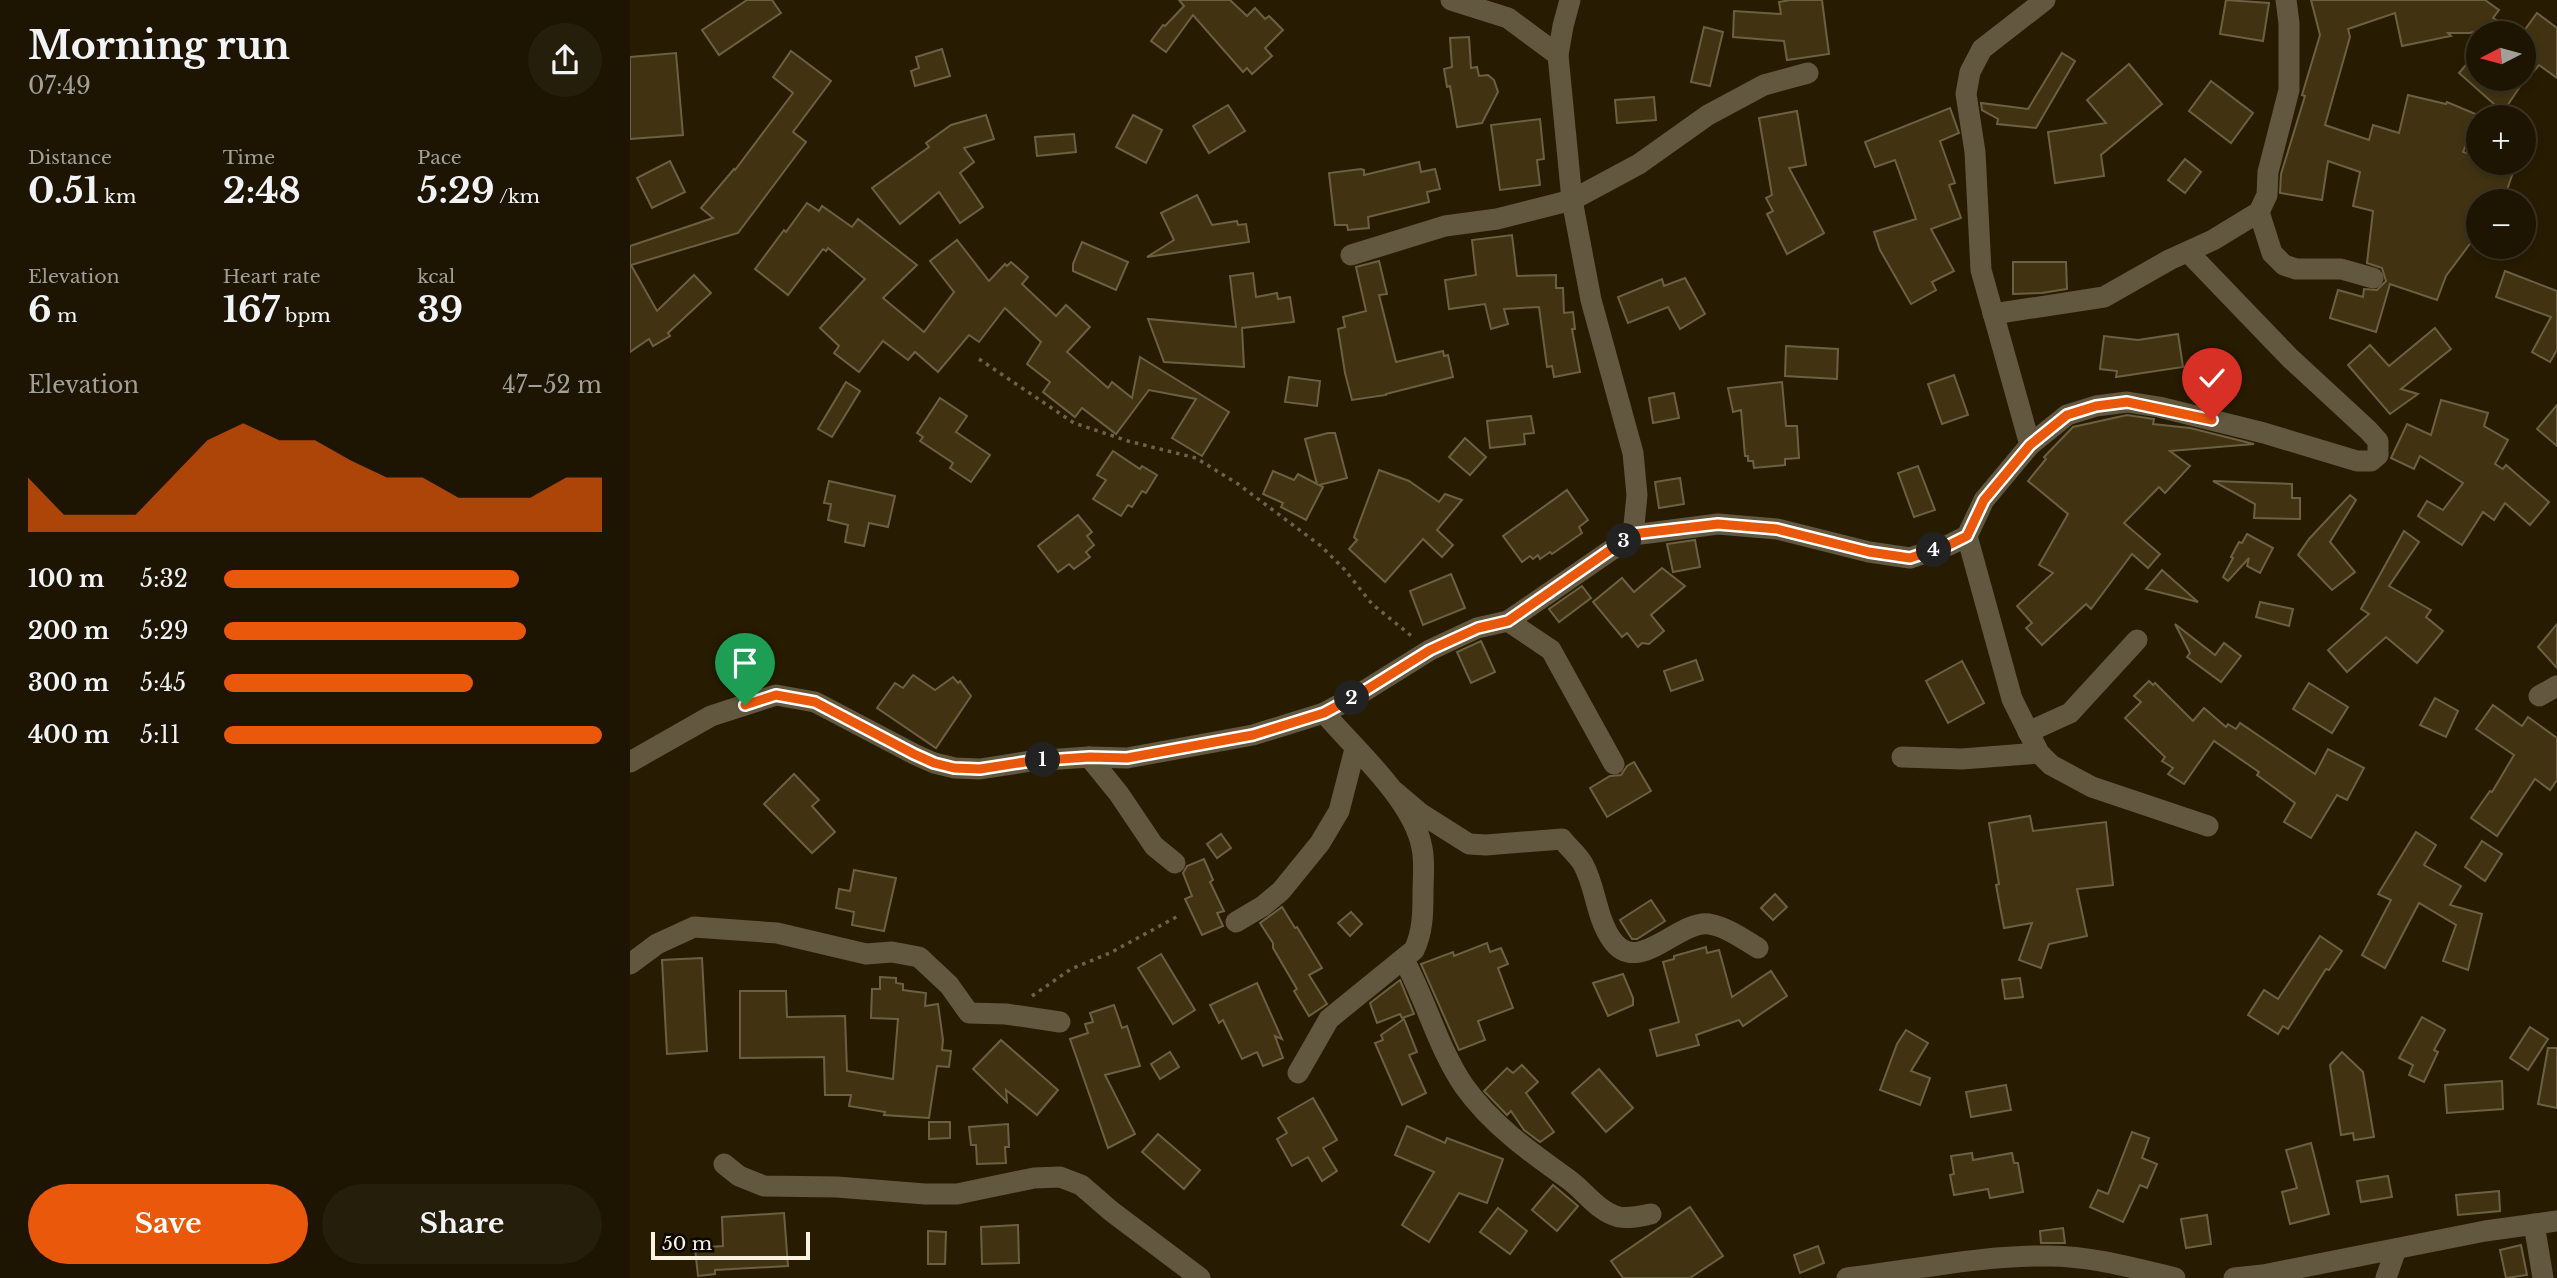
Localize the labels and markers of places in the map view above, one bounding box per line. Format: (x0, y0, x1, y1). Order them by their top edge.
pin (2182, 348, 2242, 420)
pin: 3 (1606, 524, 1642, 558)
pin: 4 (1916, 532, 1952, 568)
pin (715, 633, 775, 705)
pin: 2 (1334, 680, 1370, 716)
pin: 1 (1026, 742, 1060, 778)

